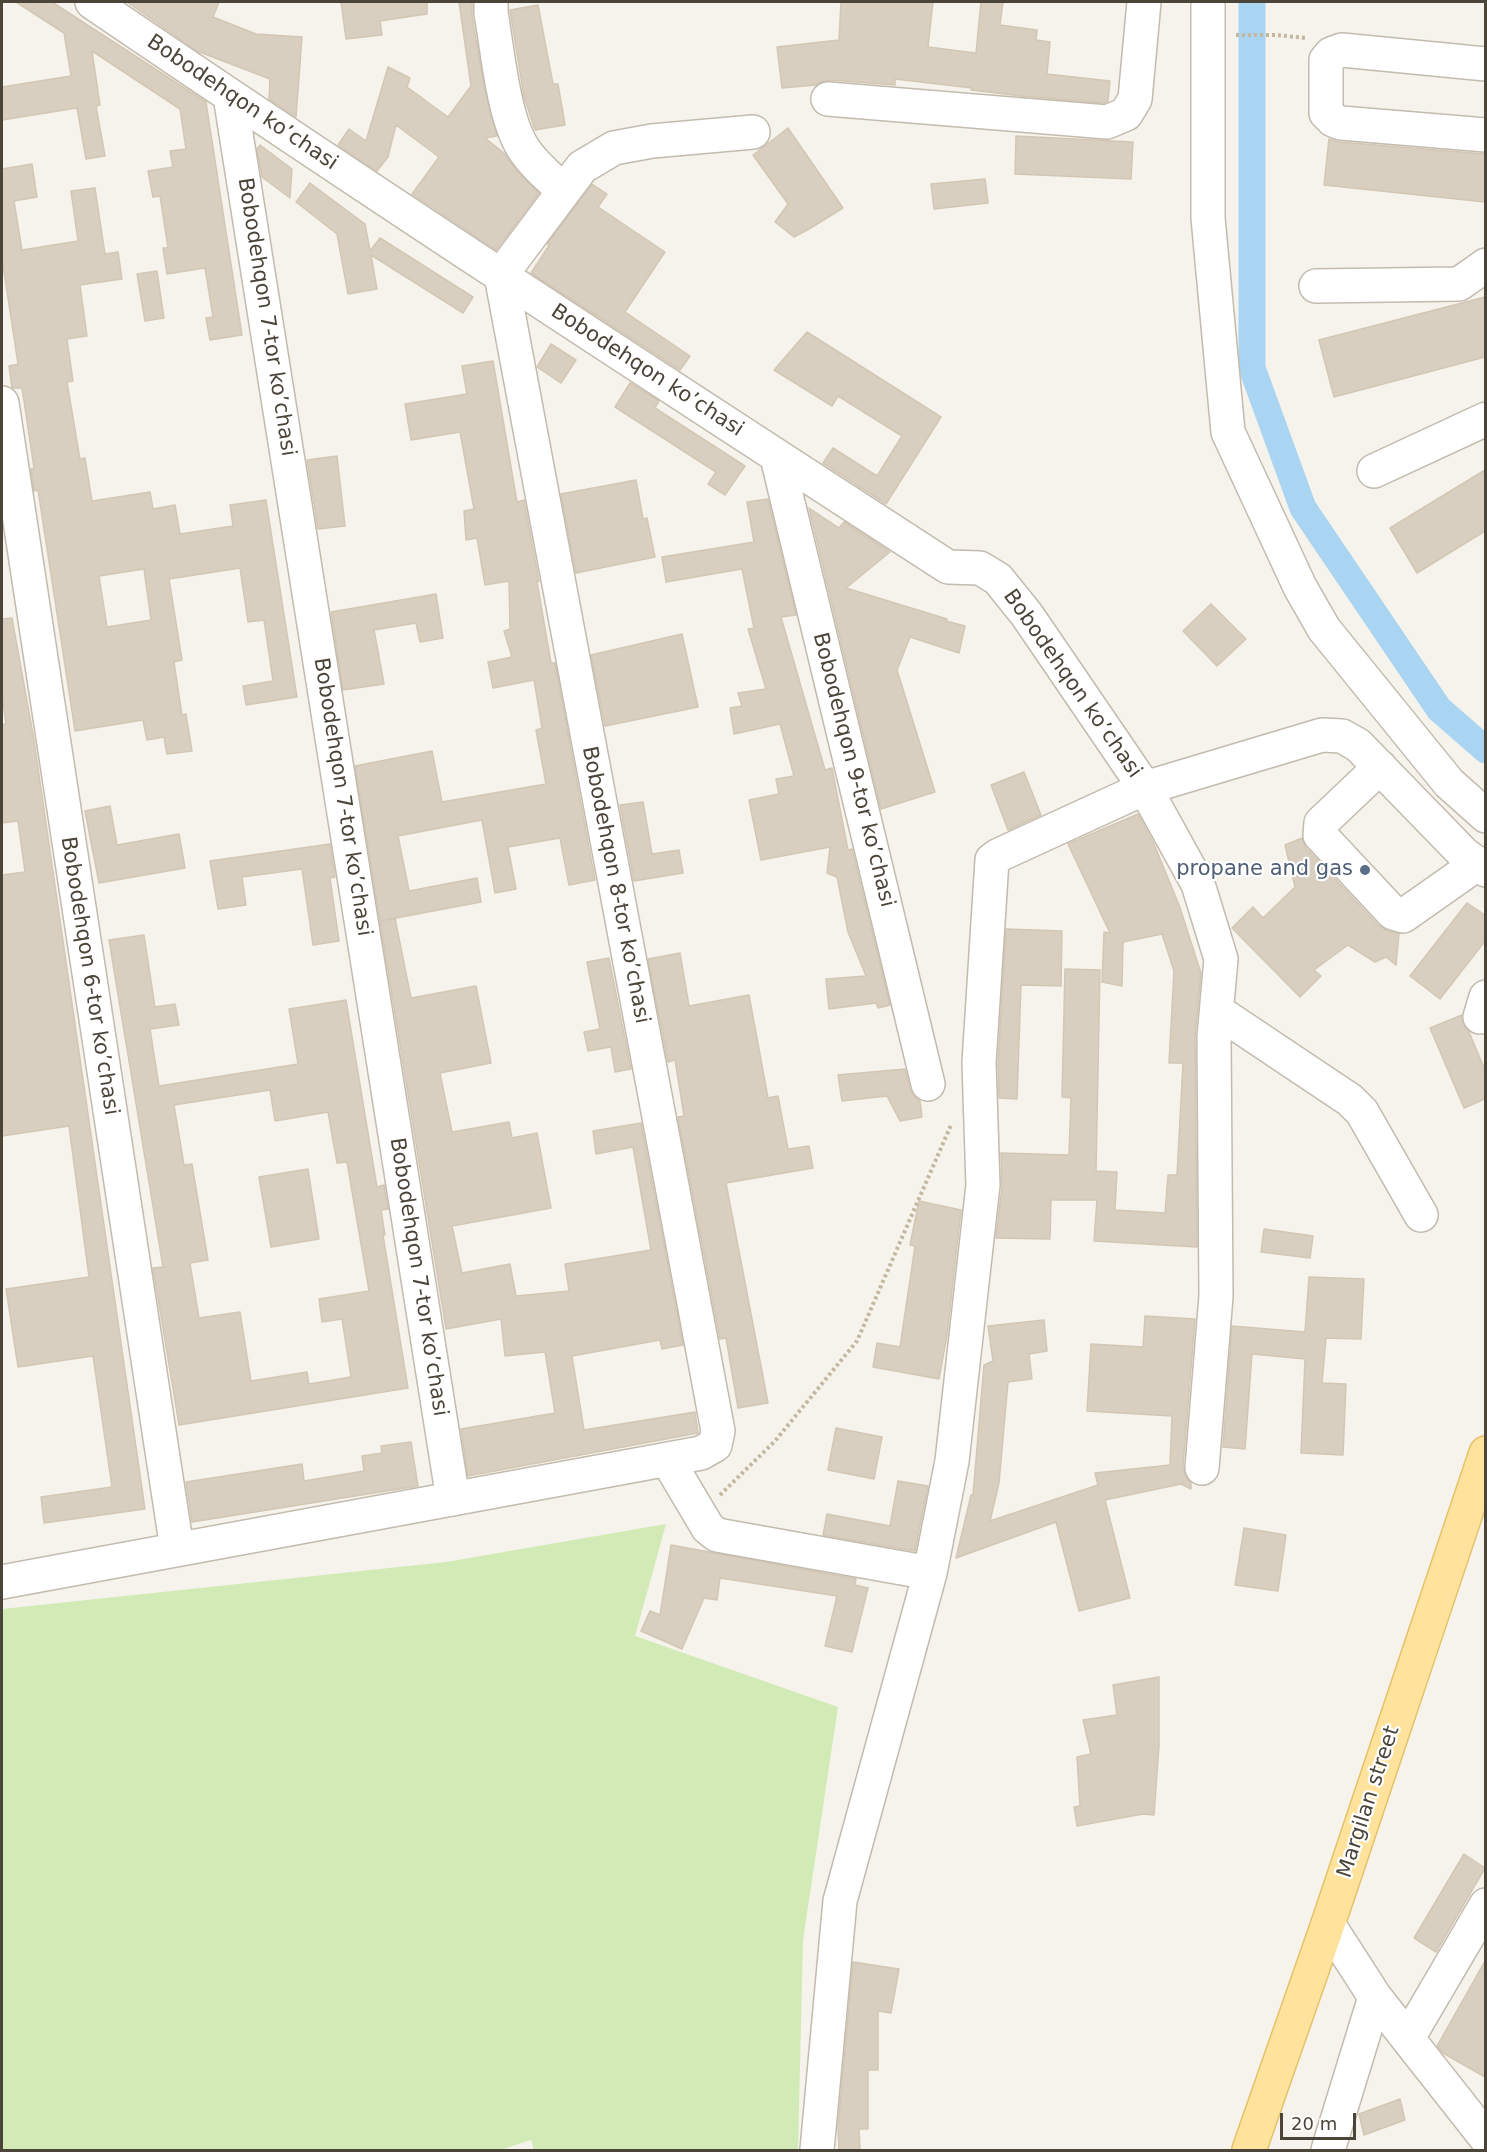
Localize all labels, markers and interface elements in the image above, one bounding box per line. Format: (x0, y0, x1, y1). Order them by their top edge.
street label: Bobodehqon koʼchasi (142, 30, 342, 176)
street label: Bobodehqon 7-tor koʼchasi (232, 176, 300, 458)
street label: Bobodehqon koʼchasi (546, 299, 748, 443)
street label: Bobodehqon koʼchasi (997, 585, 1147, 783)
street label: Bobodehqon 9-tor koʼchasi (807, 630, 899, 910)
street label: Bobodehqon 7-tor koʼchasi (308, 656, 376, 938)
street label: Bobodehqon 8-tor koʼchasi (576, 744, 654, 1026)
street label: Bobodehqon 6-tor koʼchasi (55, 835, 123, 1117)
place label: propane and gas (1176, 857, 1353, 883)
marker: propane and gas (1358, 863, 1372, 877)
street label: Bobodehqon 7-tor koʼchasi (384, 1136, 452, 1418)
street label: Margilan street (1333, 1723, 1405, 1881)
scale bar (1283, 2101, 1360, 2139)
text: 20 m (1291, 2113, 1337, 2134)

